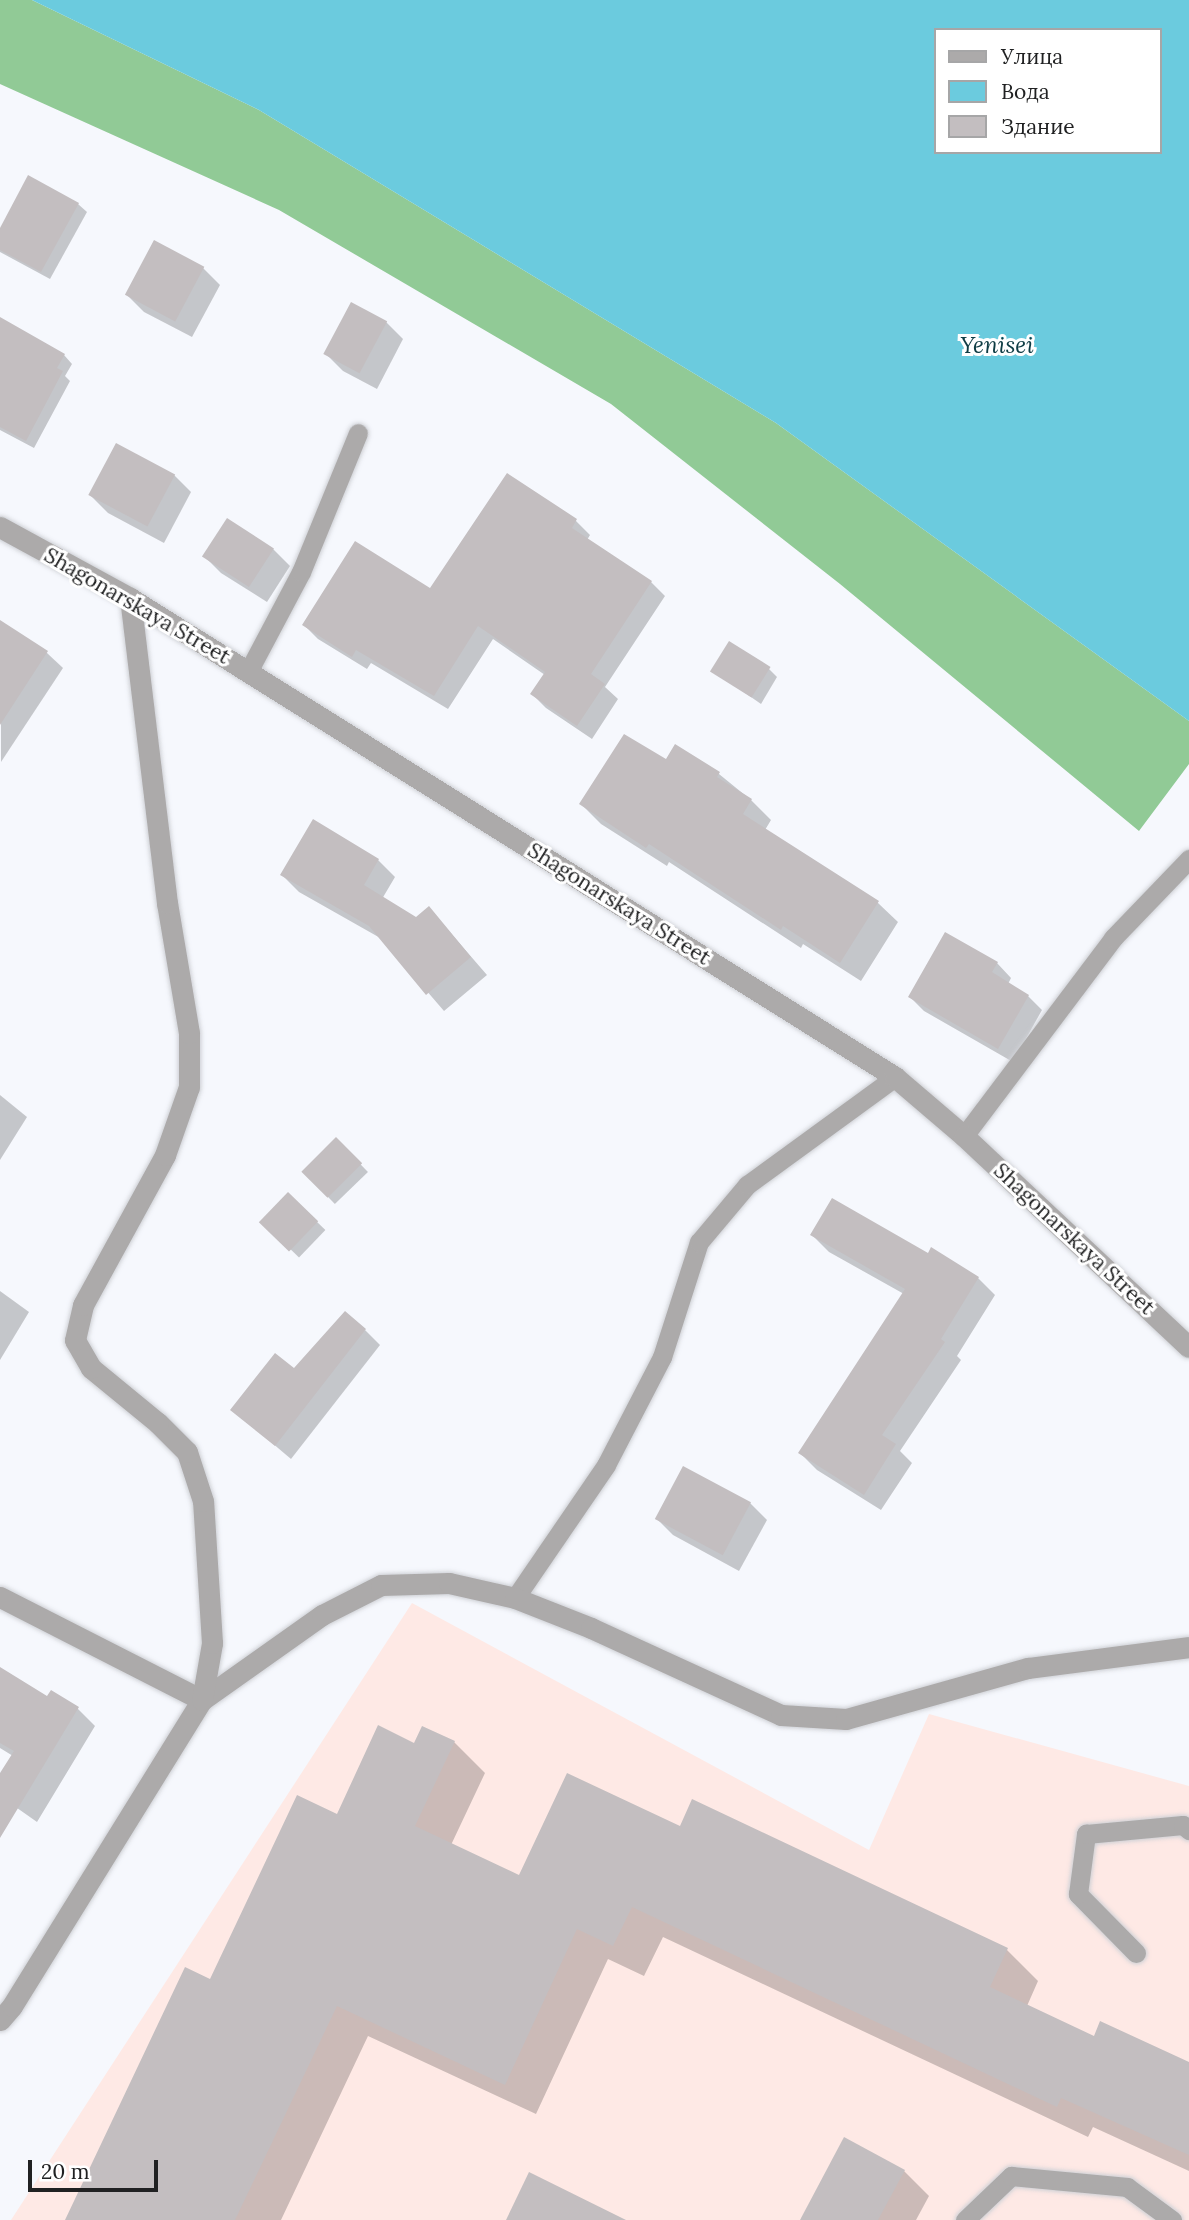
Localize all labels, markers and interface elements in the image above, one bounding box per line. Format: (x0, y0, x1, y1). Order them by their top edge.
legend (934, 28, 1161, 154)
text: Улица (1001, 43, 1063, 70)
text: Вода (1001, 78, 1050, 105)
text: Здание (1001, 113, 1075, 140)
water label: Yenisei (960, 331, 1034, 359)
street label: Shagonarskaya Street (40, 542, 234, 670)
street label: Shagonarskaya Street (523, 838, 715, 970)
street label: Shagonarskaya Street (988, 1158, 1160, 1320)
scale bar (32, 2146, 161, 2190)
text: 20 m (41, 2158, 90, 2185)

